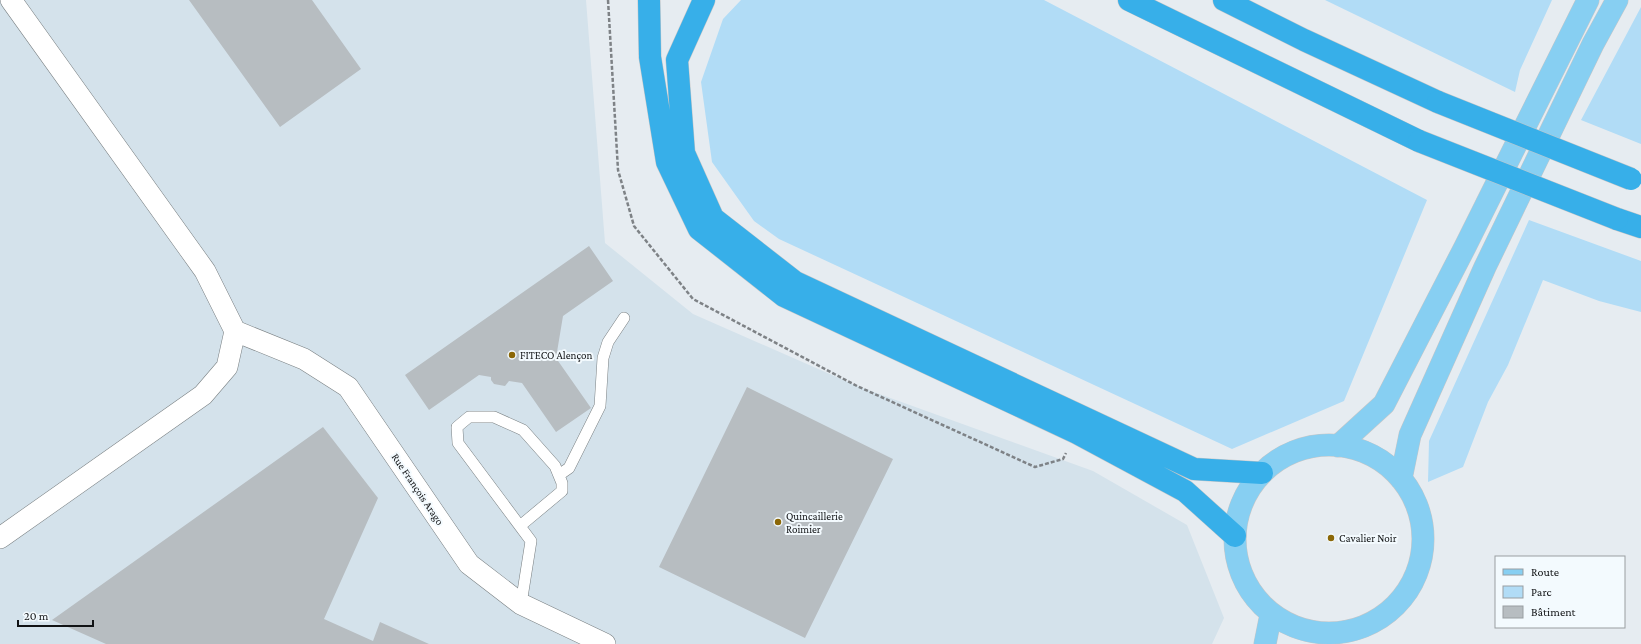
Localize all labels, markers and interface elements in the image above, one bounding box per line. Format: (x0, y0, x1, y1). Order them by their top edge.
place label: FITECO Alençon (520, 349, 592, 362)
marker: FITECO Alençon (507, 350, 517, 360)
street label: Rue François Arago (389, 451, 447, 528)
place label: Quincaillerie Roimier (786, 510, 843, 535)
marker: Quincaillerie Roimier (773, 517, 783, 527)
place label: Cavalier Noir (1339, 532, 1397, 544)
marker: Cavalier Noir (1326, 533, 1336, 543)
legend (1495, 556, 1625, 628)
text: Route (1531, 565, 1559, 579)
text: Parc (1531, 585, 1551, 599)
scale bar (18, 602, 93, 628)
text: Bâtiment (1531, 605, 1577, 619)
text: 20 m (24, 609, 49, 623)

